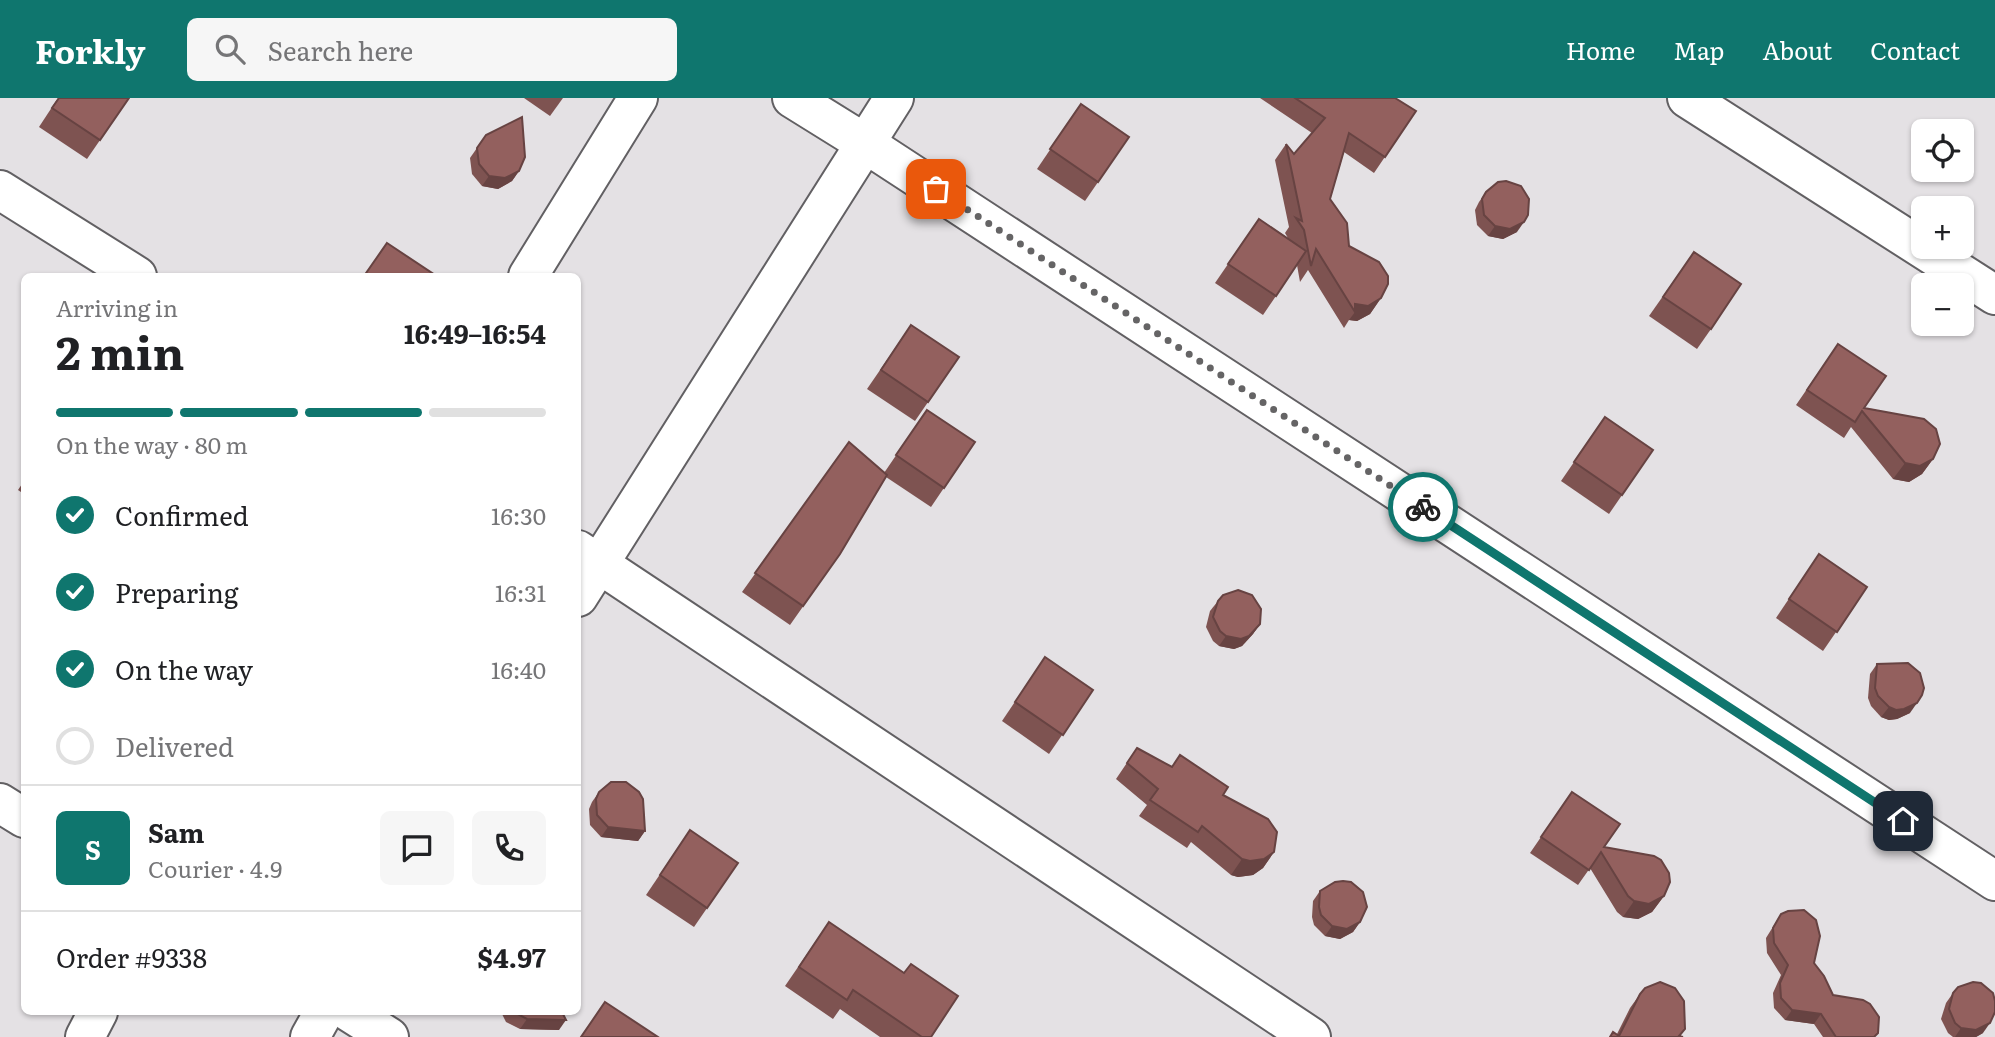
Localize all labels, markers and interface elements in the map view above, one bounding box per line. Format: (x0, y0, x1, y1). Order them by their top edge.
search box (187, 18, 677, 81)
text: Forkly (35, 25, 145, 74)
icon: search (211, 30, 249, 68)
text: Search here (267, 30, 413, 69)
text: Home (1566, 32, 1635, 67)
text: Map (1673, 32, 1724, 67)
text: About (1762, 32, 1832, 67)
text: Contact (1870, 32, 1960, 67)
map controls (1911, 119, 1974, 336)
button: locate (1911, 119, 1974, 182)
pin (906, 159, 966, 219)
icon: bag (917, 170, 955, 208)
button: + (1911, 196, 1974, 259)
button: − (1911, 273, 1974, 336)
text: Arriving in (56, 290, 178, 324)
text: 16:49–16:54 (404, 313, 546, 352)
text: 2 min (56, 316, 185, 384)
text: On the way · 80 m (56, 427, 248, 461)
courier (1388, 472, 1458, 542)
icon: bike (1404, 488, 1442, 526)
text: Confirmed (115, 495, 249, 534)
icon: check (56, 496, 94, 534)
text: 16:30 (491, 498, 546, 532)
text: Preparing (115, 572, 238, 611)
icon: check (56, 573, 94, 611)
text: 16:31 (495, 575, 546, 609)
text: On the way (115, 649, 253, 688)
icon: check (56, 650, 94, 688)
text: 16:40 (491, 652, 546, 686)
text: Delivered (115, 726, 234, 765)
pin (1873, 791, 1933, 851)
icon: home (1884, 802, 1922, 840)
button: chat (380, 811, 454, 885)
button: phone (472, 811, 546, 885)
text: Sam (148, 812, 204, 851)
text: S (85, 829, 101, 868)
text: Courier · 4.9 (148, 851, 282, 885)
text: Order #9338 (56, 937, 207, 976)
text: $4.97 (477, 937, 546, 976)

